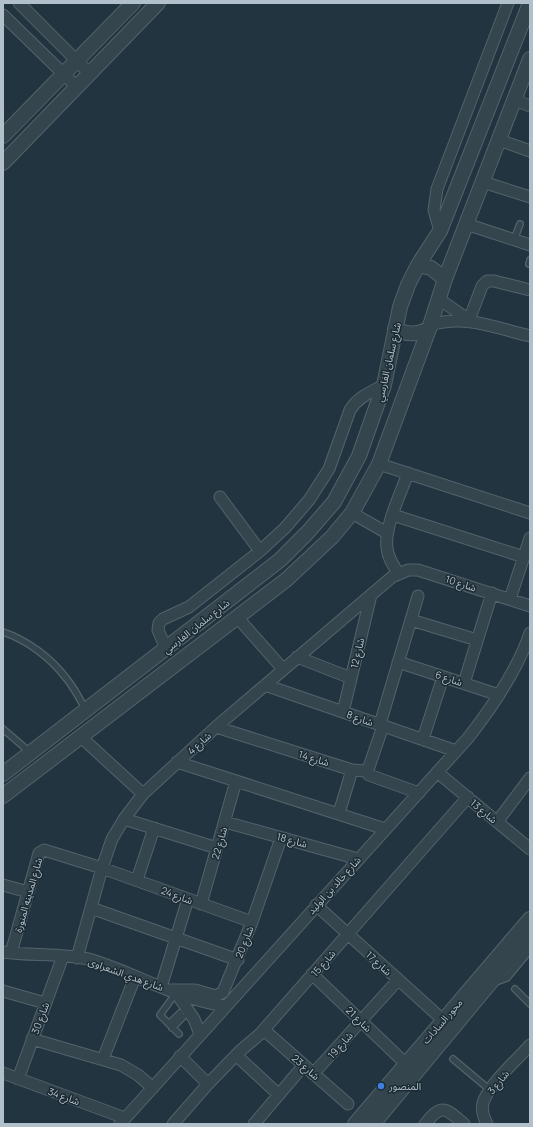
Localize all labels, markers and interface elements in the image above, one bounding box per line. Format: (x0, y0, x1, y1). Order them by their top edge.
street label: شارع سلمان الفارسي (372, 321, 405, 403)
street label: شارع 10 (444, 571, 478, 596)
street label: شارع سلمان الفارسي (160, 595, 233, 658)
street label: شارع 12 (347, 636, 368, 670)
street label: شارع 6 (433, 667, 464, 690)
street label: شارع 8 (344, 707, 375, 730)
street label: شارع 4 (184, 729, 215, 758)
street label: شارع 14 (297, 747, 331, 770)
street label: شارع 13 (467, 796, 500, 827)
street label: شارع 22 (208, 825, 231, 861)
street label: شارع 18 (275, 829, 309, 852)
street label: شارع خالد بن الوليد (304, 853, 365, 918)
street label: شارع المدينه المنورة (11, 856, 46, 934)
street label: شارع 24 (159, 883, 195, 908)
street label: شارع 20 (231, 924, 257, 960)
street label: شارع 15 (307, 947, 339, 980)
street label: شارع 17 (362, 948, 395, 979)
street label: شارع هدي الشعراوى (86, 954, 166, 995)
street label: محور السادات (419, 995, 465, 1047)
street label: شارع 30 (28, 1000, 53, 1036)
street label: شارع 21 (342, 1003, 375, 1036)
street label: شارع 19 (324, 1028, 357, 1062)
street label: شارع 23 (288, 1051, 323, 1084)
street label: شارع 3 (484, 1067, 513, 1098)
place label: المنصور (388, 1079, 421, 1093)
marker: المنصور (376, 1081, 386, 1091)
street label: شارع 34 (46, 1084, 82, 1109)

